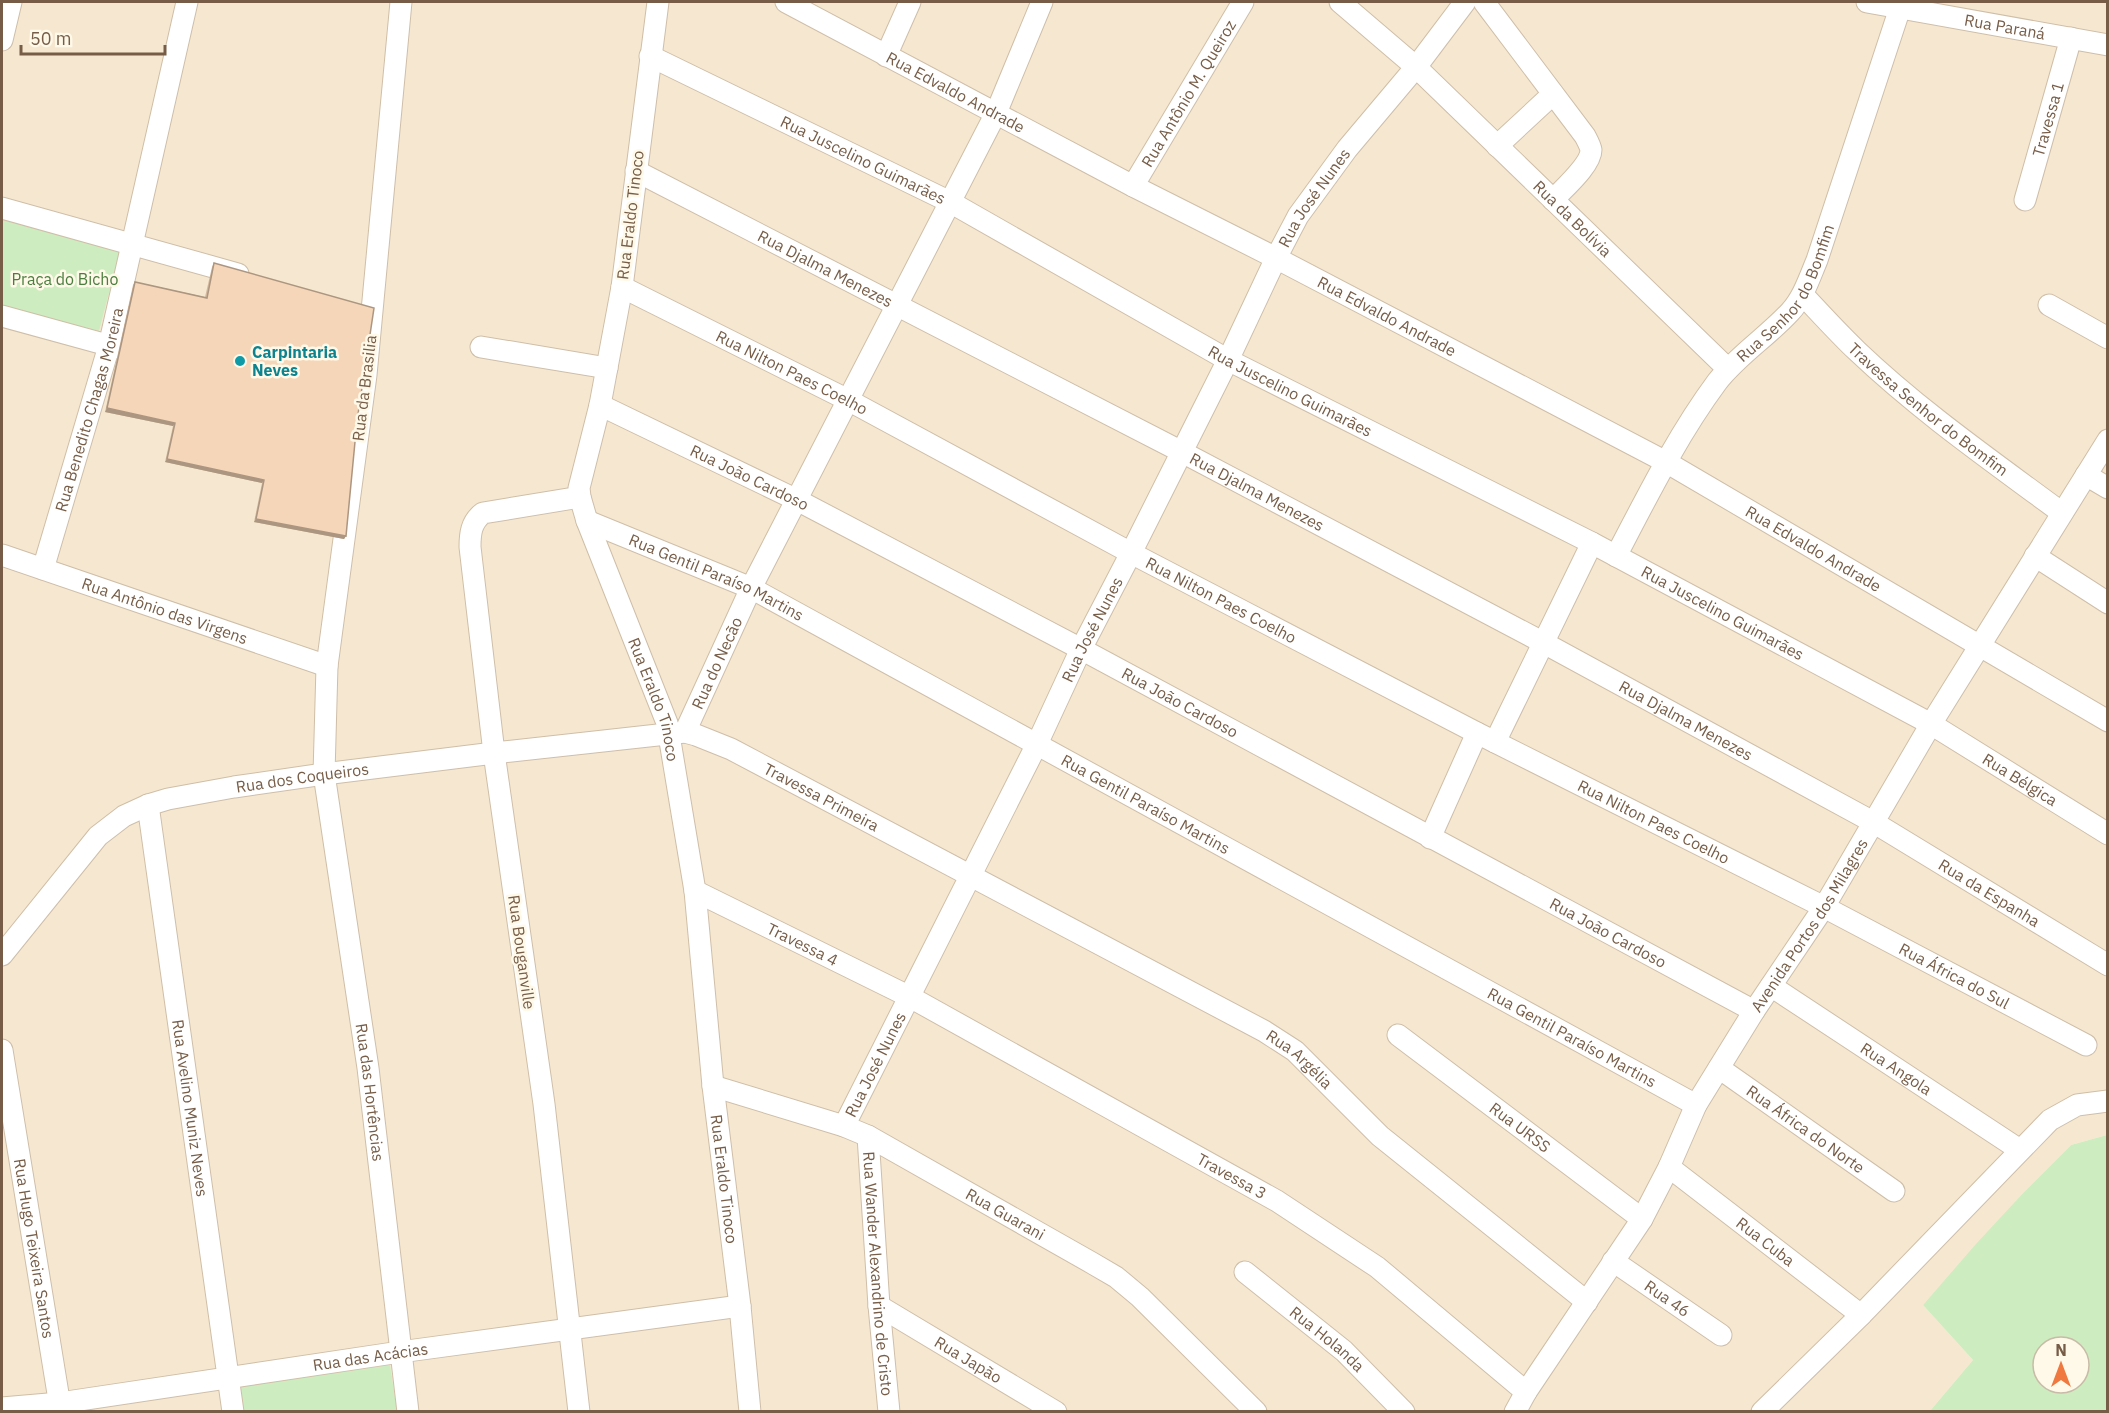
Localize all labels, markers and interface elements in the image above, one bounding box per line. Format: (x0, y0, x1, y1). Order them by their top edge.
street label: Rua Paraná (1963, 10, 2047, 44)
street label: Rua Antônio M. Queiroz (1137, 16, 1240, 170)
scale bar (21, 18, 165, 56)
text: 50 m (30, 27, 72, 50)
street label: Rua Edvaldo Andrade (883, 47, 1028, 137)
street label: Travessa 1 (2028, 80, 2068, 159)
street label: Rua Juscelino Guimarães (777, 111, 949, 208)
street label: Rua José Nunes (1273, 144, 1354, 251)
street label: Rua Eraldo Tinoco (612, 149, 648, 281)
street label: Rua da Bolívia (1529, 176, 1616, 261)
street label: Rua Senhor do Bomfim (1732, 222, 1838, 366)
street label: Rua Djalma Menezes (755, 225, 896, 311)
park label: Praça do Bicho (12, 269, 118, 289)
street label: Rua Edvaldo Andrade (1314, 271, 1460, 361)
street label: Rua Benedito Chagas Moreira (51, 305, 128, 514)
street label: Rua Nilton Paes Coelho (713, 326, 871, 419)
street label: Rua da Brasilia (348, 333, 380, 442)
street label: Travessa Senhor do Bomfim (1844, 338, 2012, 480)
street label: Rua Juscelino Guimarães (1205, 341, 1376, 441)
place label: Carpintaria Neves (252, 342, 337, 380)
marker: Carpintaria Neves (233, 354, 247, 368)
street label: Rua João Cardoso (687, 440, 812, 514)
street label: Rua Djalma Menezes (1187, 448, 1328, 535)
street label: Rua Edvaldo Andrade (1742, 501, 1885, 596)
street label: Rua Gentil Paraíso Martins (626, 529, 807, 625)
street label: Rua Nilton Paes Coelho (1142, 552, 1300, 647)
street label: Rua Juscelino Guimarães (1638, 561, 1807, 664)
street label: Rua Antônio das Virgens (79, 573, 250, 648)
street label: Rua José Nunes (1057, 573, 1127, 685)
street label: Rua do Necão (687, 614, 746, 712)
street label: Rua Eraldo Tinoco (624, 635, 683, 763)
street label: Rua João Cardoso (1118, 663, 1242, 742)
street label: Rua Djalma Menezes (1616, 676, 1756, 765)
street label: Rua Bélgica (1979, 749, 2062, 810)
street label: Rua Gentil Paraíso Martins (1058, 750, 1234, 858)
street label: Travessa Primeira (760, 758, 883, 836)
street label: Rua dos Coqueiros (234, 759, 370, 797)
street label: Rua Nilton Paes Coelho (1574, 775, 1733, 868)
street label: Avenida Portos dos Milagres (1746, 835, 1872, 1016)
street label: Rua da Espanha (1935, 854, 2044, 931)
street label: Rua Bouganville (504, 893, 540, 1011)
street label: Rua João Cardoso (1546, 893, 1670, 972)
street label: Travessa 4 (764, 918, 841, 970)
street label: Rua África do Sul (1896, 938, 2013, 1013)
street label: Rua Gentil Paraíso Martins (1484, 983, 1660, 1091)
street label: Rua José Nunes (840, 1008, 910, 1120)
street label: Rua Avelino Muniz Neves (168, 1018, 213, 1198)
street label: Rua das Hortências (351, 1022, 389, 1163)
street label: Rua Argélia (1263, 1025, 1337, 1093)
street label: Rua Angola (1857, 1038, 1936, 1099)
street label: Rua África do Norte (1743, 1081, 1869, 1178)
street label: Rua URSS (1486, 1098, 1555, 1157)
street label: Rua Eraldo Tinoco (707, 1113, 742, 1245)
street label: Travessa 3 (1194, 1149, 1270, 1203)
street label: Rua Wander Alexandrino de Cristo (859, 1151, 897, 1397)
street label: Rua Hugo Teixeira Santos (10, 1157, 59, 1340)
street label: Rua Guarani (962, 1184, 1049, 1244)
street label: Rua Cuba (1732, 1213, 1799, 1271)
street label: Rua 46 (1641, 1276, 1694, 1321)
street label: Rua Holanda (1286, 1302, 1369, 1376)
street label: Rua Japão (931, 1332, 1006, 1387)
north arrow (2031, 1335, 2091, 1395)
street label: Rua das Acácias (311, 1338, 429, 1375)
text: N (2055, 1340, 2067, 1360)

